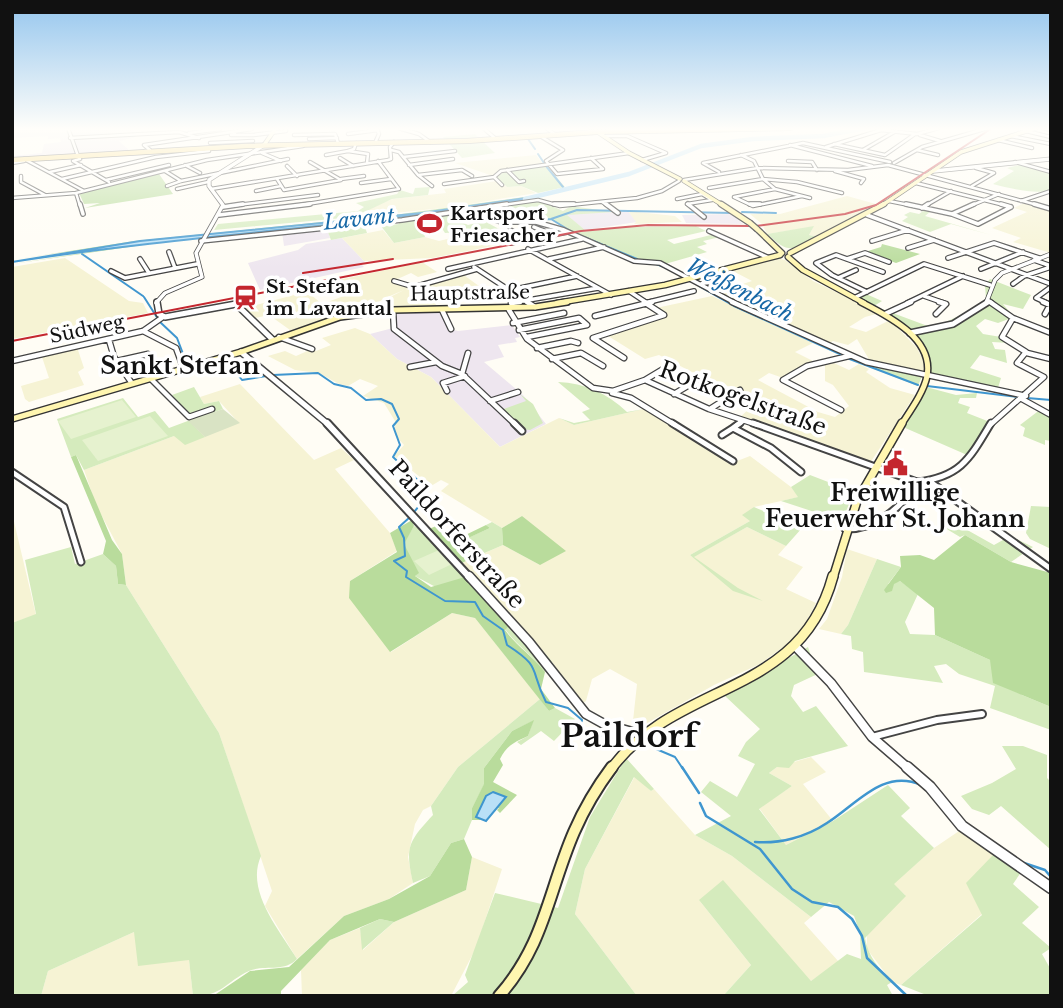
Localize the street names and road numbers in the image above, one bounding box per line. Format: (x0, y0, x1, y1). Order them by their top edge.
street label: Hauptstraße (410, 280, 530, 306)
street label: Südweg (48, 310, 127, 348)
street label: Rotkogelstraße (655, 355, 831, 441)
street label: Paildorferstraße (383, 454, 531, 614)

